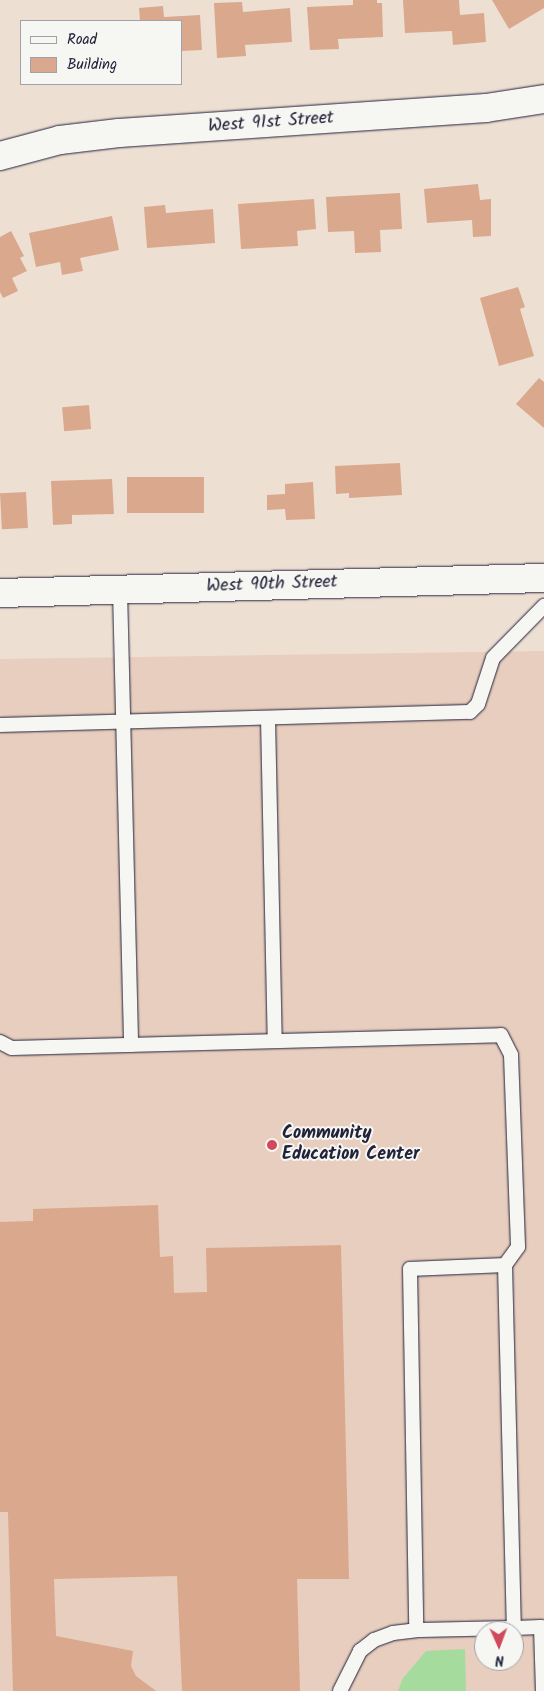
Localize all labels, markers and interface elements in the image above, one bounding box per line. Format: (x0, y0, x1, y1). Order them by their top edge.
legend (20, 20, 182, 85)
text: Road (67, 28, 97, 52)
text: Building (67, 53, 117, 77)
street label: West 91st Street (207, 108, 335, 138)
street label: West 90th Street (206, 572, 338, 598)
place label: Community Education Center (282, 1124, 420, 1166)
marker: Community Education Center (266, 1139, 278, 1151)
north arrow (474, 1621, 524, 1671)
text: N (495, 1649, 504, 1671)

